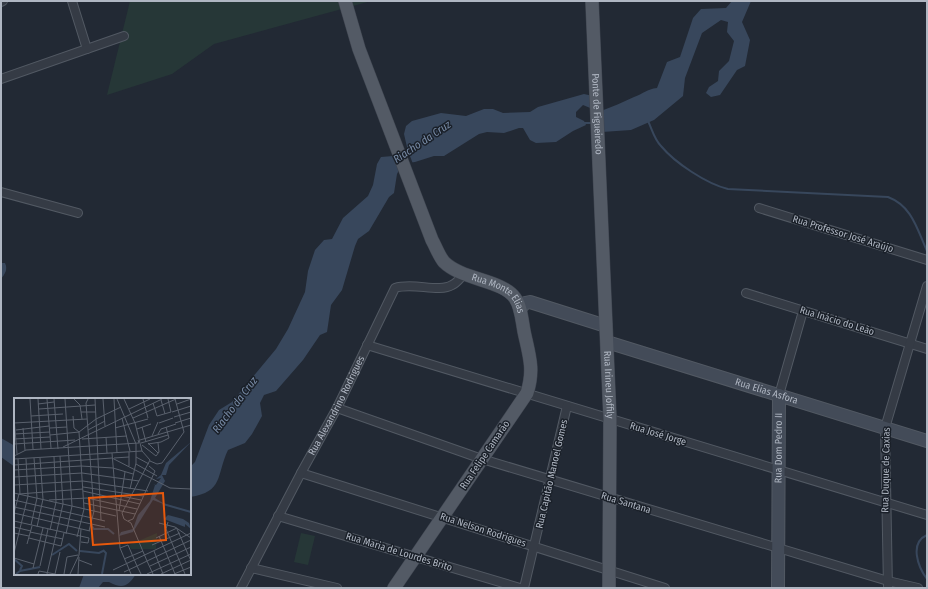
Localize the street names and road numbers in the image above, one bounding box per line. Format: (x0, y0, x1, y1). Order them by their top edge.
street label: Ponte de Figueiredo (589, 73, 605, 155)
street label: Rua Professor José Araújo (791, 212, 895, 255)
street label: Rua Monte Elias (470, 271, 527, 315)
street label: Rua Inácio do Leão (798, 304, 876, 338)
street label: Rua Irineu Joffily (601, 351, 616, 419)
street label: Rua Alexandrino Rodrigues (306, 354, 367, 457)
street label: Rua Elias Asfora (734, 376, 800, 407)
street label: Rua Dom Pedro II (773, 413, 785, 483)
street label: Rua Felipe Camarão (458, 418, 512, 492)
street label: Rua Capitão Manoel Gomes (534, 418, 570, 530)
street label: Rua José Jorge (628, 420, 688, 448)
street label: Rua Duque de Caxias (879, 427, 893, 513)
street label: Rua Santana (600, 490, 652, 516)
street label: Rua Nelson Rodrigues (438, 510, 528, 550)
street label: Rua Maria de Lourdes Brito (344, 530, 454, 574)

